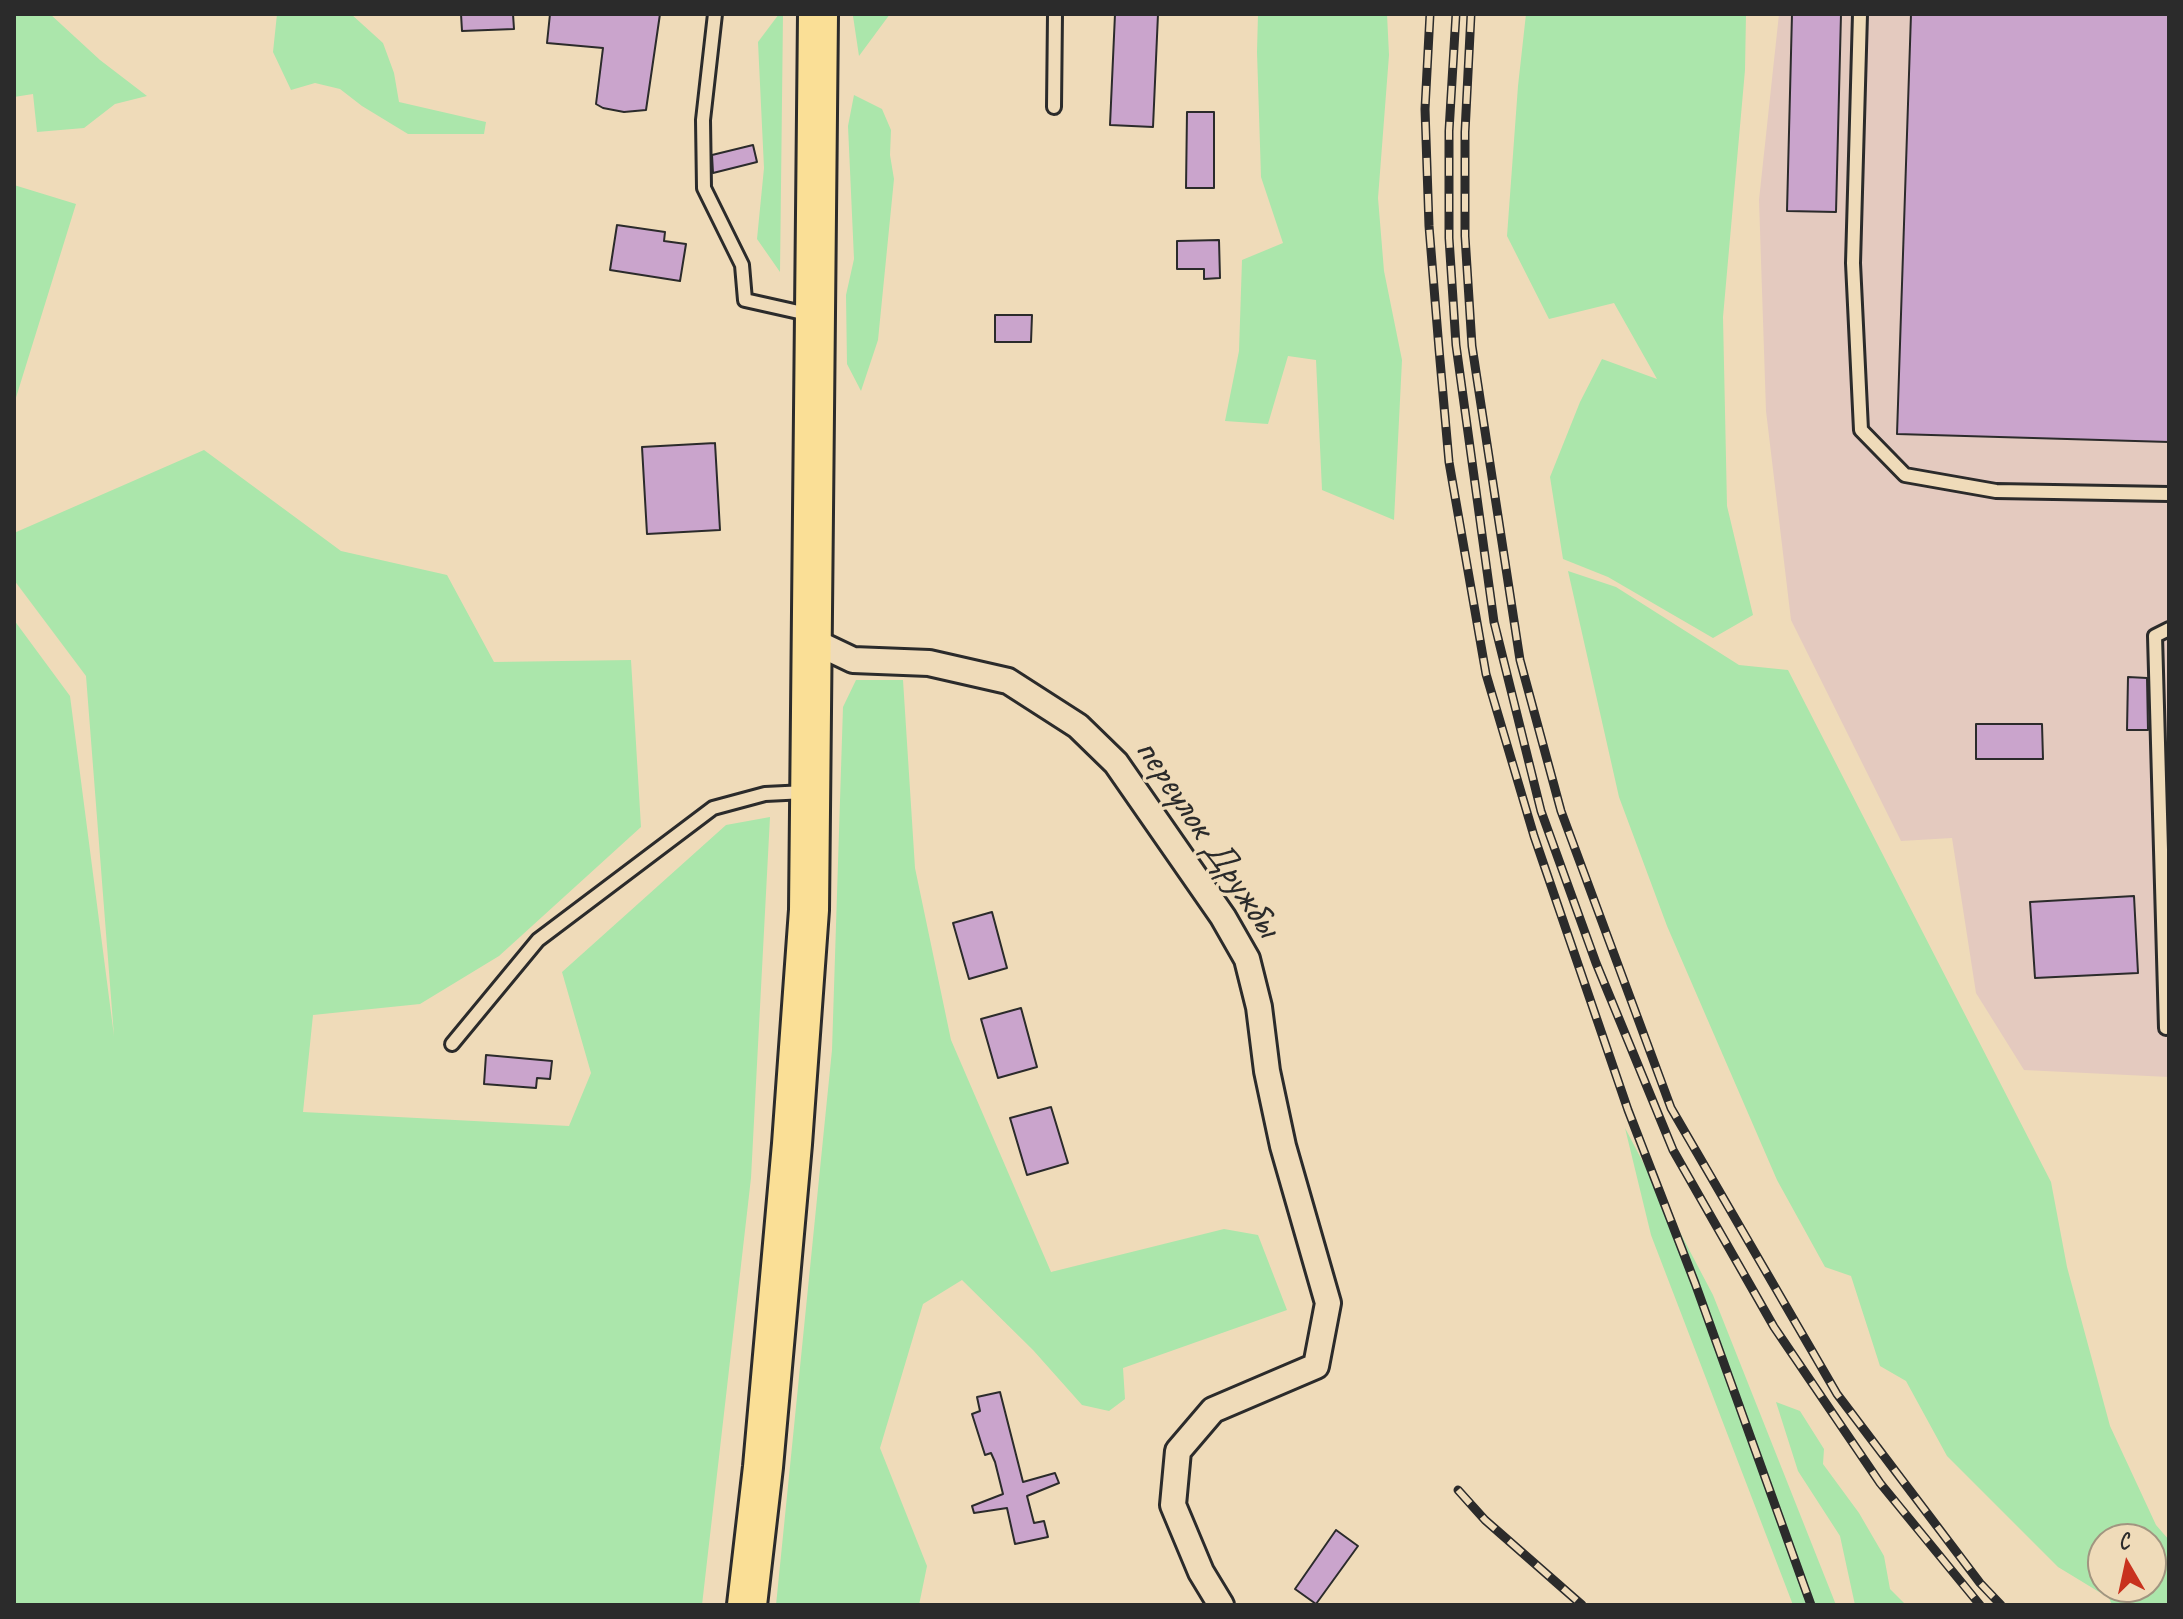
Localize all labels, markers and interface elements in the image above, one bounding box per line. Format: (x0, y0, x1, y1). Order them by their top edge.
street label: переулок Дружбы (1123, 729, 1291, 947)
north arrow (2087, 1523, 2167, 1603)
text: С (2116, 1527, 2131, 1556)

